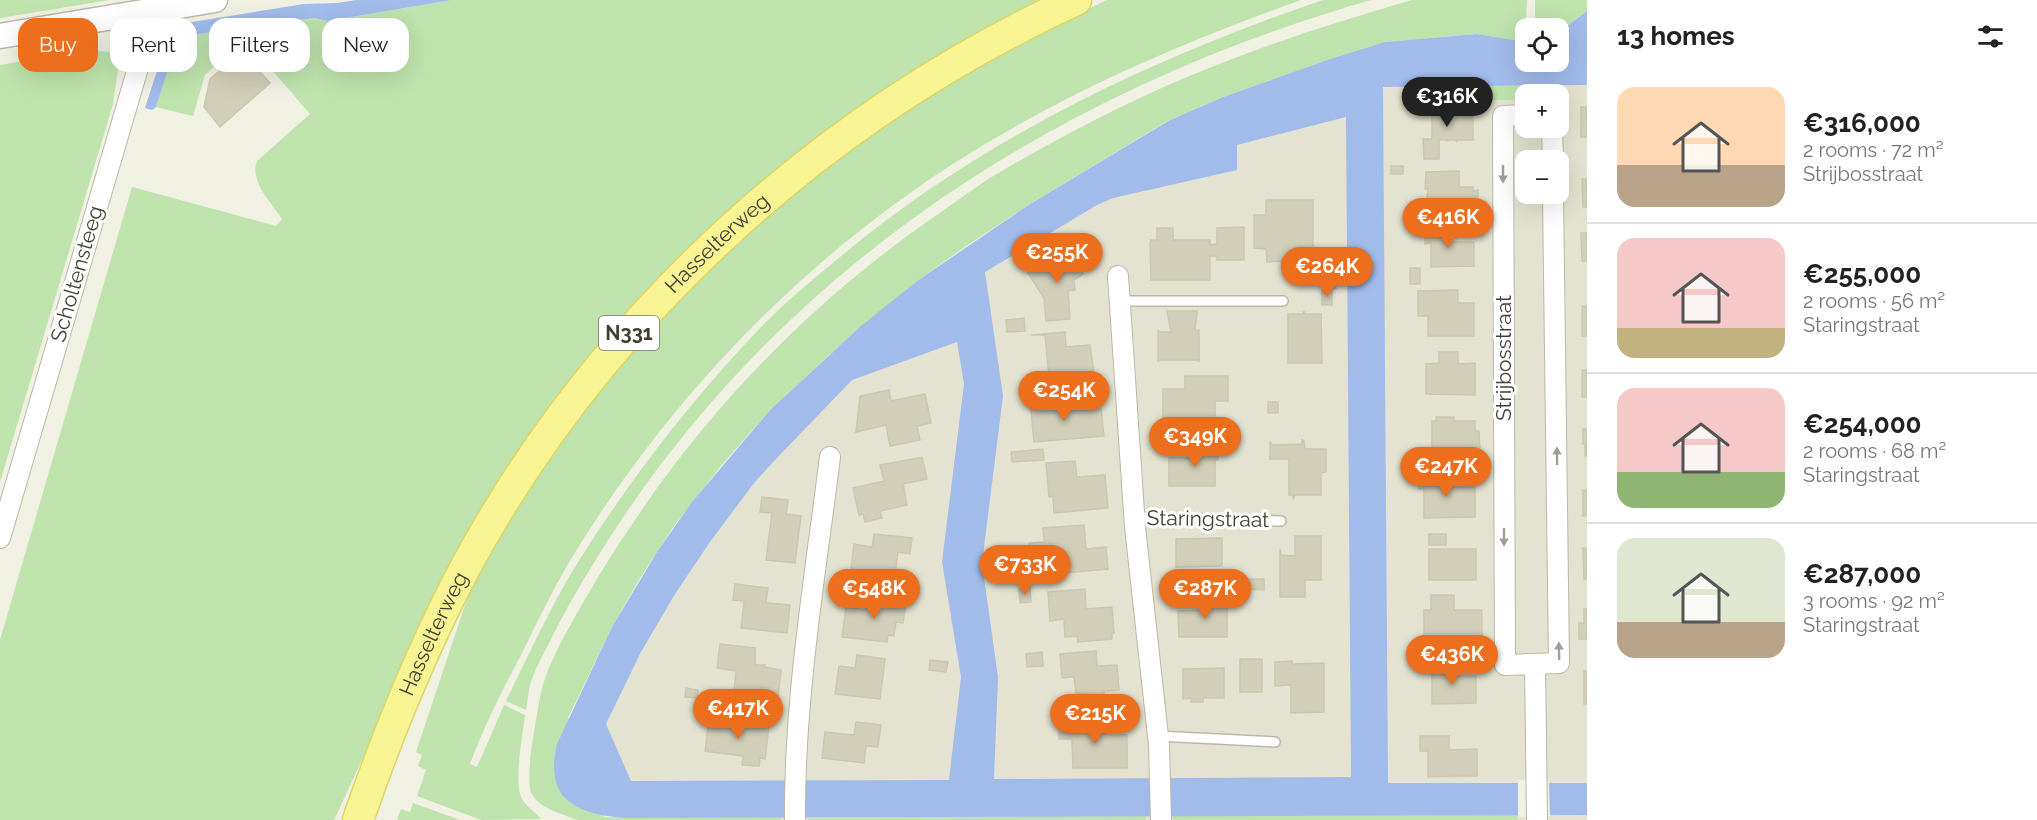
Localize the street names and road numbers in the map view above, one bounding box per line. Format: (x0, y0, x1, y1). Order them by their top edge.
street label: Hasselterweg (659, 188, 774, 298)
street label: Scholtensteeg (45, 203, 108, 345)
street label: Strijbosstraat (1491, 295, 1516, 421)
road number: N331 (599, 316, 659, 350)
street label: Staringstraat (1147, 505, 1269, 532)
street label: Hasselterweg (394, 567, 473, 699)

